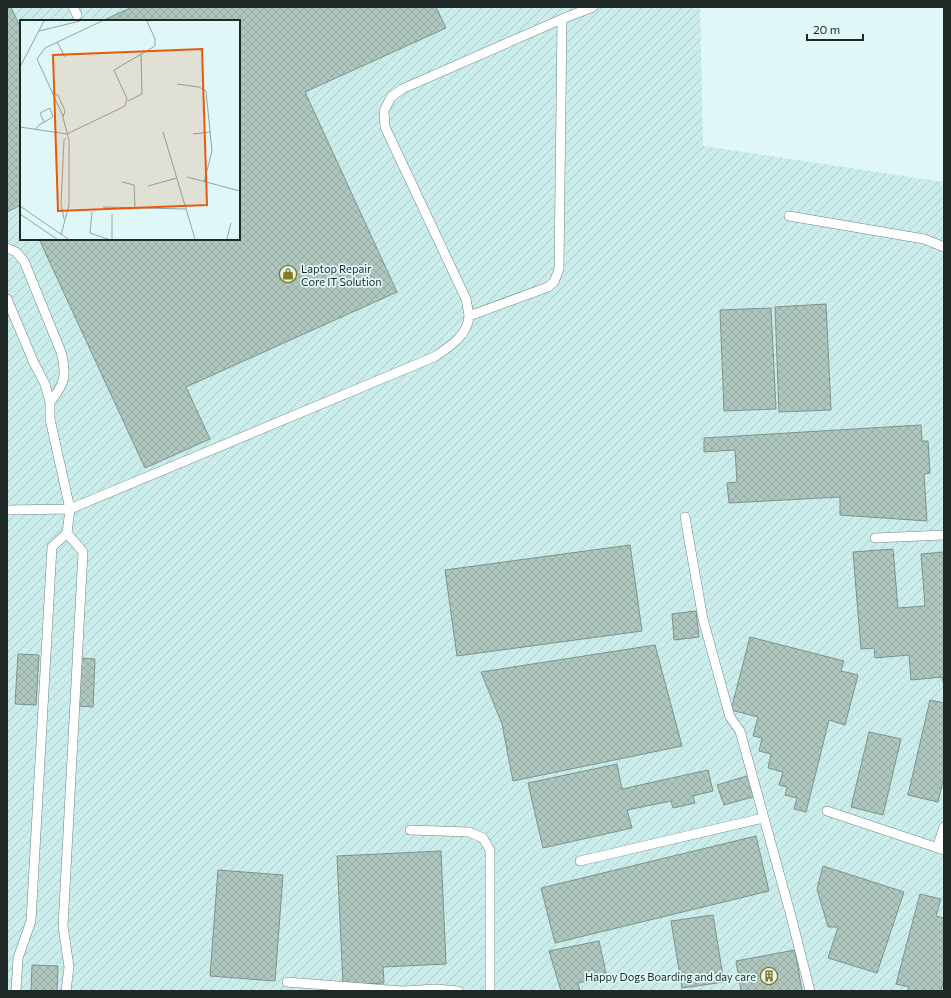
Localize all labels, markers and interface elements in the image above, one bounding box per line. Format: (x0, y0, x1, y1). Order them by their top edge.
scale bar (807, 16, 863, 42)
inset map (20, 20, 240, 240)
text: 20 m (813, 22, 840, 36)
place label: Laptop Repair Core IT Solution (301, 262, 382, 288)
shop icon: Laptop Repair Core IT Solution (278, 264, 298, 284)
building icon: Happy Dogs Boarding and day care (759, 966, 779, 986)
place label: Happy Dogs Boarding and day care (585, 970, 756, 983)

